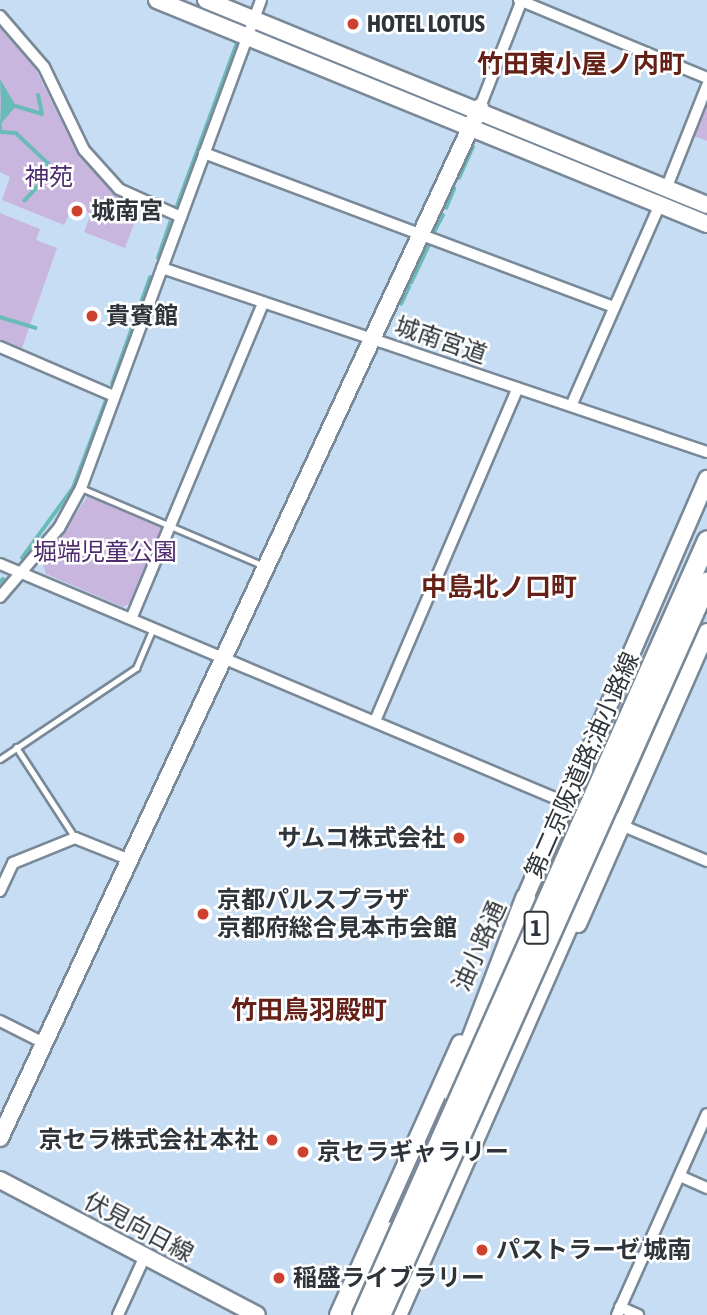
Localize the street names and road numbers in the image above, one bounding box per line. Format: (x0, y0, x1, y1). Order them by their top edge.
street label: 城南宮道 (391, 311, 491, 369)
street label: 第二京阪道路;油小路線 (519, 648, 645, 882)
street label: 油小路通 (446, 896, 512, 996)
road number: 1 (522, 909, 550, 948)
street label: 伏見向日線 (79, 1186, 199, 1268)

